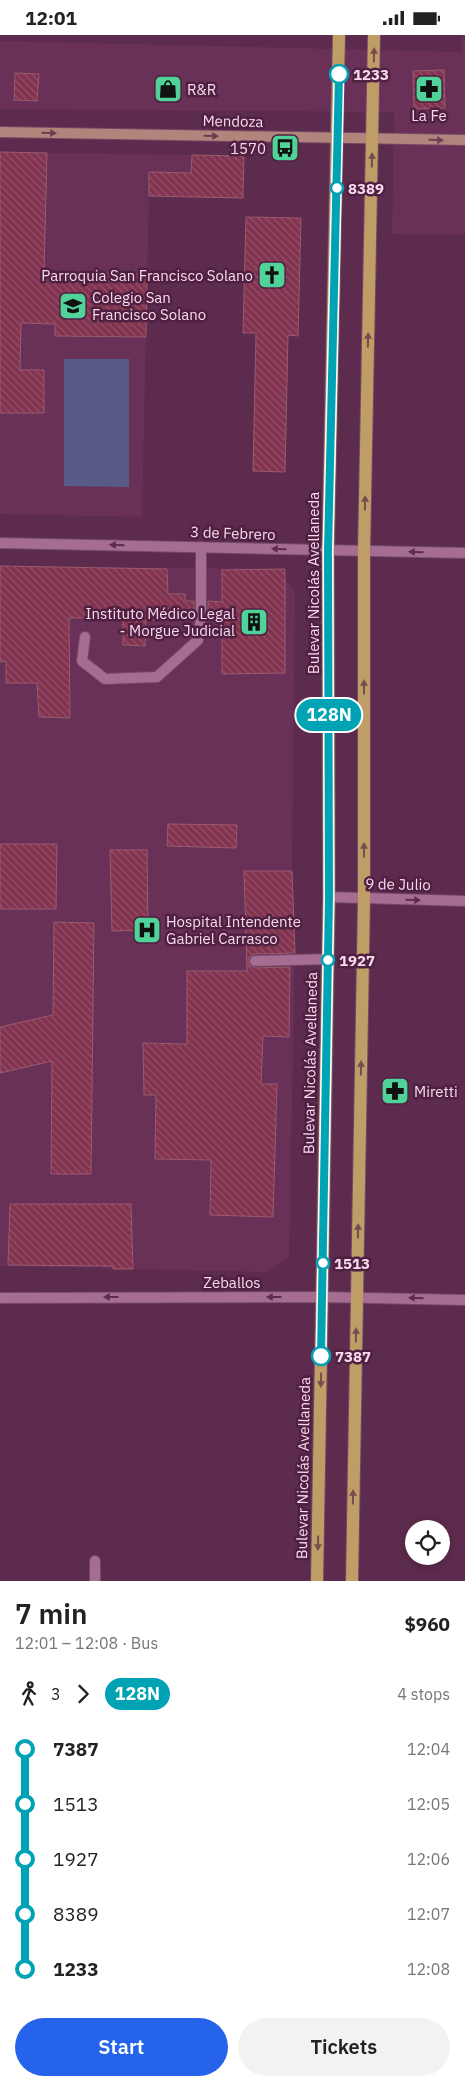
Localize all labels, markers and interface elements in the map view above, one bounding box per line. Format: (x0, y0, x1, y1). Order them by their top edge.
text: 12:01 (25, 6, 77, 30)
one-way arrow (370, 47, 378, 63)
marker: 1233 (329, 64, 349, 84)
place label: 1233 (353, 65, 389, 84)
shop icon: R&R (153, 74, 183, 104)
pharmacy icon: La Fe (414, 74, 444, 104)
place label: R&R (187, 80, 216, 99)
place label: La Fe (411, 106, 447, 125)
street label: Mendoza (202, 111, 264, 131)
one-way arrow (41, 129, 57, 137)
one-way arrow (203, 132, 219, 140)
bus stop icon: 1570 (270, 133, 300, 163)
one-way arrow (429, 136, 445, 144)
place label: 1570 (230, 139, 266, 158)
one-way arrow (368, 152, 376, 168)
place label: 8389 (348, 179, 384, 198)
marker: 8389 (330, 181, 344, 195)
church icon: Parroquia San Francisco Solano (257, 260, 287, 290)
place label: Parroquia San Francisco Solano (41, 266, 253, 285)
place label: Colegio San Francisco Solano (92, 288, 206, 324)
school or university icon: Colegio San Francisco Solano (58, 291, 88, 321)
one-way arrow (364, 332, 372, 348)
street label: Bulevar Nicolás Avellaneda (304, 492, 323, 674)
one-way arrow (361, 495, 369, 511)
street label: 3 de Febrero (190, 522, 276, 544)
one-way arrow (109, 541, 125, 549)
one-way arrow (271, 545, 287, 553)
one-way arrow (408, 548, 424, 556)
place label: Instituto Médico Legal - Morgue Judicial (86, 604, 235, 640)
building icon: Instituto Médico Legal - Morgue Judicial (239, 607, 269, 637)
one-way arrow (360, 679, 368, 695)
line badge: 128N (294, 699, 364, 731)
text: 128N (306, 703, 352, 726)
one-way arrow (360, 842, 368, 858)
street label: 9 de Julio (365, 874, 431, 894)
one-way arrow (405, 896, 421, 904)
place label: Hospital Intendente Gabriel Carrasco (166, 912, 301, 948)
hospital icon: Hospital Intendente Gabriel Carrasco (132, 915, 162, 945)
place label: 1927 (339, 951, 375, 970)
marker: 1927 (321, 953, 335, 967)
street label: Bulevar Nicolás Avellaneda (299, 972, 321, 1154)
one-way arrow (357, 1060, 365, 1076)
pharmacy icon: Miretti (380, 1076, 410, 1106)
place label: Miretti (414, 1082, 458, 1101)
one-way arrow (354, 1222, 362, 1238)
place label: 1513 (334, 1254, 370, 1273)
marker: 1513 (316, 1256, 330, 1270)
street label: Zeballos (203, 1273, 261, 1292)
one-way arrow (103, 1293, 119, 1301)
one-way arrow (265, 1293, 281, 1301)
one-way arrow (408, 1294, 424, 1302)
one-way arrow (352, 1327, 360, 1343)
marker: 7387 (311, 1346, 331, 1366)
place label: 7387 (335, 1347, 371, 1366)
one-way arrow (317, 1373, 325, 1389)
street label: Bulevar Nicolás Avellaneda (292, 1377, 314, 1559)
one-way arrow (349, 1489, 357, 1505)
map controls (405, 1520, 450, 1565)
button: locate (405, 1520, 450, 1565)
one-way arrow (314, 1535, 322, 1551)
text: 7 min (15, 1595, 87, 1632)
text: $960 (404, 1612, 450, 1636)
text: 12:01 – 12:08 · Bus (15, 1633, 158, 1653)
icon: walk (15, 1680, 43, 1708)
icon: forward (69, 1680, 97, 1708)
text: 128N (115, 1682, 160, 1705)
text: 3 (51, 1684, 61, 1704)
text: 4 stops (397, 1684, 450, 1704)
text: 7387 (53, 1737, 99, 1761)
text: 12:04 (407, 1739, 450, 1759)
text: 1513 (53, 1792, 99, 1816)
text: 12:05 (407, 1794, 450, 1814)
text: 1927 (53, 1847, 99, 1871)
text: 12:06 (407, 1849, 450, 1869)
text: 8389 (53, 1902, 99, 1926)
text: 12:07 (407, 1904, 450, 1924)
text: 1233 (53, 1957, 99, 1981)
text: 12:08 (407, 1959, 450, 1979)
button: Start (15, 2018, 228, 2076)
button: Tickets (238, 2018, 450, 2076)

